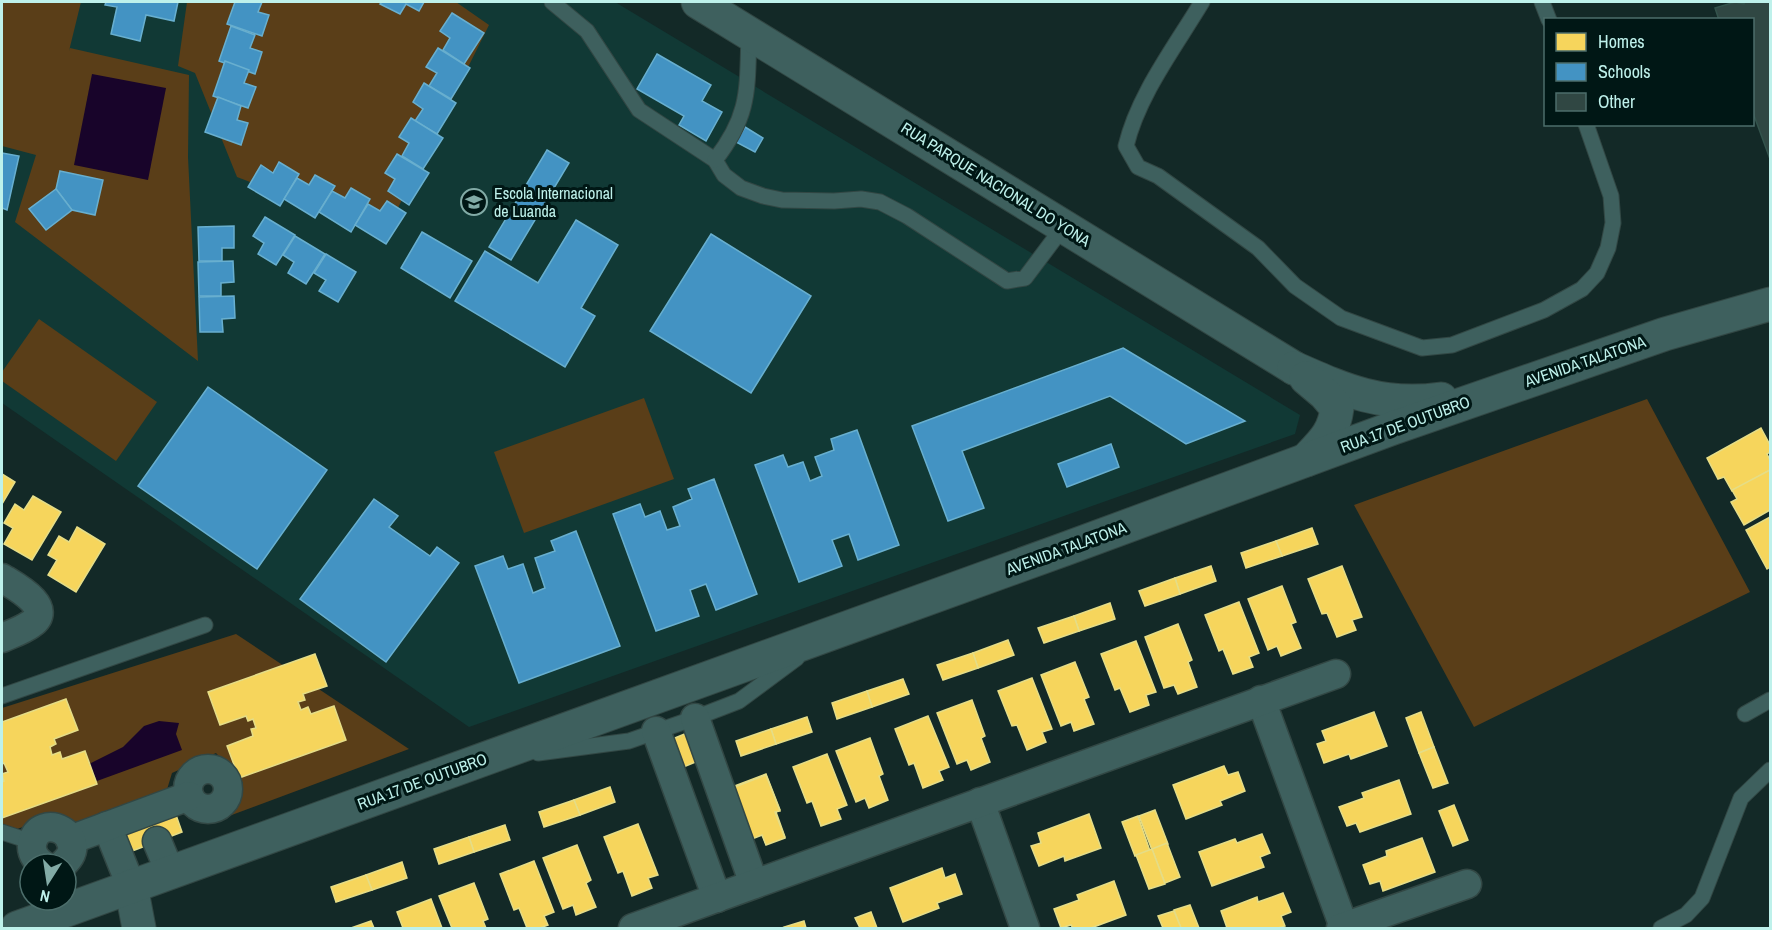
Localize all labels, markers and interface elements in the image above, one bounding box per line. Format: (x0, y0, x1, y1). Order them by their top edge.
legend (1544, 18, 1754, 126)
text: Homes (1598, 29, 1645, 54)
text: Schools (1598, 59, 1651, 84)
text: Other (1598, 89, 1635, 114)
street label: RUA PARQUE NACIONAL DO YONA (897, 117, 1095, 252)
place label: Escola Internacional de Luanda (494, 182, 613, 222)
school or university icon: Escola Internacional de Luanda (459, 187, 489, 217)
street label: AVENIDA TALATONA (1521, 330, 1649, 392)
street label: RUA 17 DE OUTUBRO (1337, 390, 1473, 458)
street label: AVENIDA TALATONA (1002, 516, 1129, 580)
street label: RUA 17 DE OUTUBRO (354, 747, 490, 815)
north arrow (18, 852, 78, 912)
text: N (38, 885, 52, 908)

